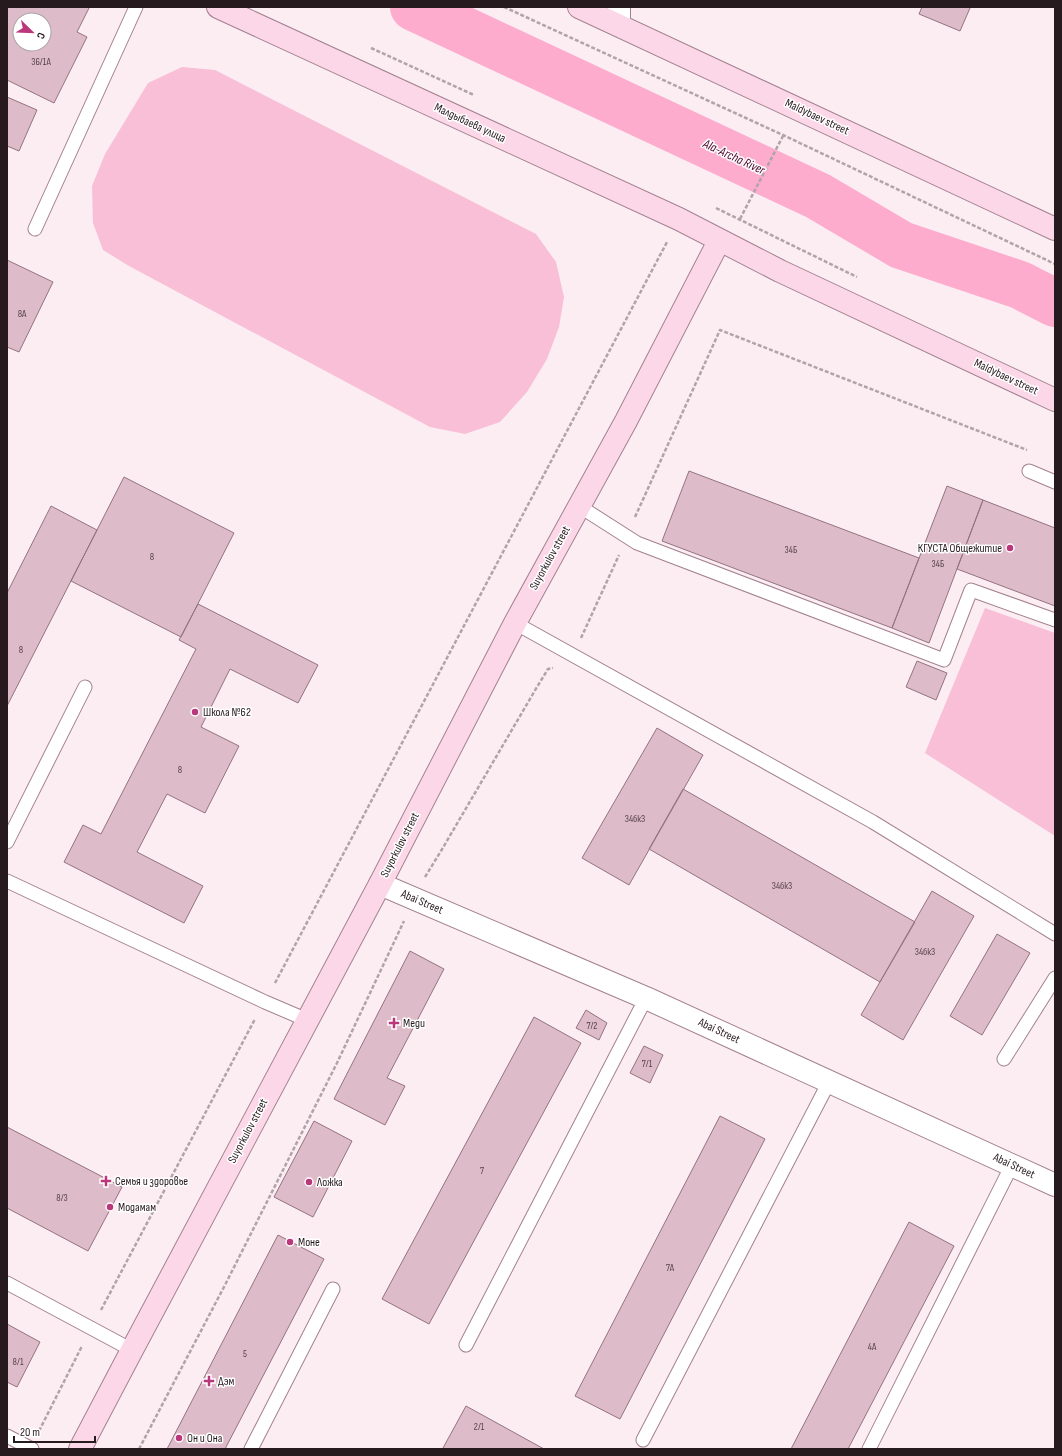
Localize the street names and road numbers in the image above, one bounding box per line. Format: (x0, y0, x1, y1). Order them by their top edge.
street label: Maldybaev street (783, 96, 852, 139)
street label: Малдыбаева улица (432, 100, 508, 146)
street label: Maldybaev street (972, 356, 1041, 399)
street label: Suyorkulov street (526, 523, 574, 593)
street label: Suyorkulov street (377, 810, 423, 880)
street label: Abai Street (398, 886, 446, 918)
street label: Abai Street (695, 1014, 743, 1047)
street label: Suyorkulov street (225, 1096, 271, 1166)
street label: Abai Street (990, 1149, 1038, 1182)

